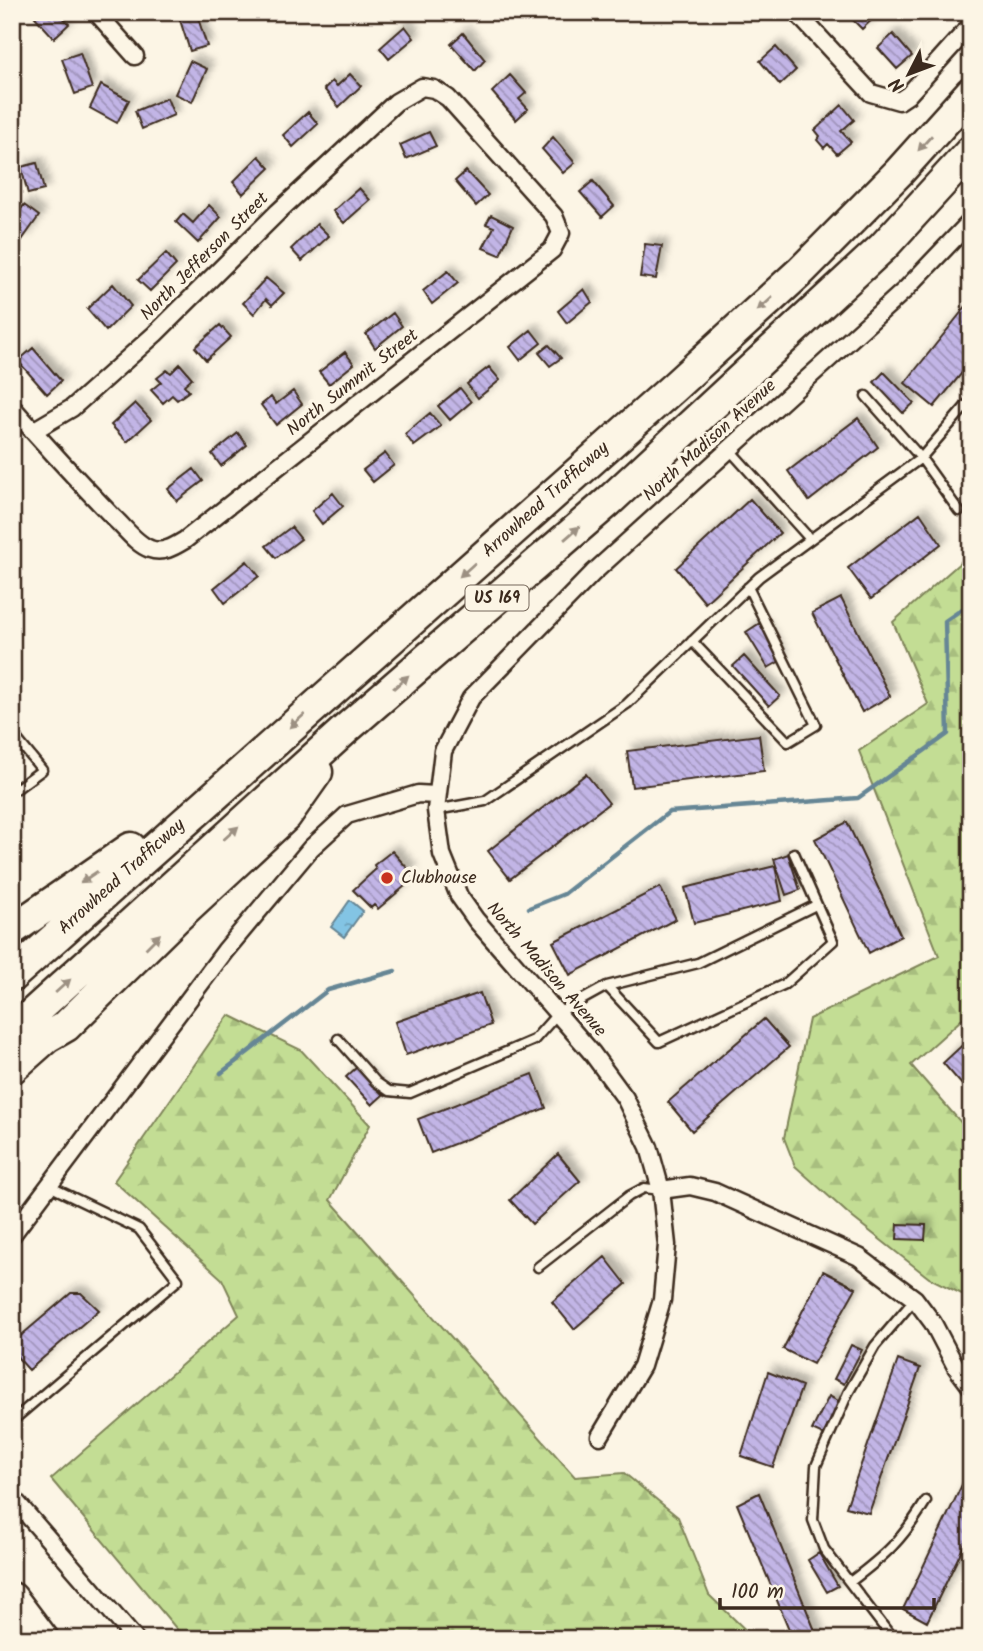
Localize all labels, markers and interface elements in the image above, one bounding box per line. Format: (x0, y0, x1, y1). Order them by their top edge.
north arrow (874, 38, 944, 108)
text: N (883, 70, 913, 99)
one-way arrow (917, 134, 933, 152)
street label: North Jefferson Street (134, 185, 277, 328)
one-way arrow (757, 296, 774, 312)
street label: North Summit Street (281, 321, 426, 444)
street label: North Madison Avenue (637, 373, 783, 509)
street label: Arrowhead Trafficway (476, 434, 617, 565)
one-way arrow (564, 526, 581, 541)
one-way arrow (458, 562, 476, 578)
road number: US 169 (466, 586, 528, 610)
one-way arrow (392, 675, 409, 690)
one-way arrow (288, 713, 306, 729)
street label: Arrowhead Trafficway (52, 811, 193, 942)
one-way arrow (222, 826, 239, 842)
place label: Clubhouse (401, 864, 477, 893)
one-way arrow (80, 870, 98, 884)
marker: Clubhouse (379, 870, 395, 886)
street label: North Madison Avenue (479, 896, 613, 1044)
one-way arrow (145, 932, 162, 949)
one-way arrow (54, 979, 71, 995)
scale bar (720, 1567, 934, 1611)
text: 100 m (731, 1576, 784, 1609)

